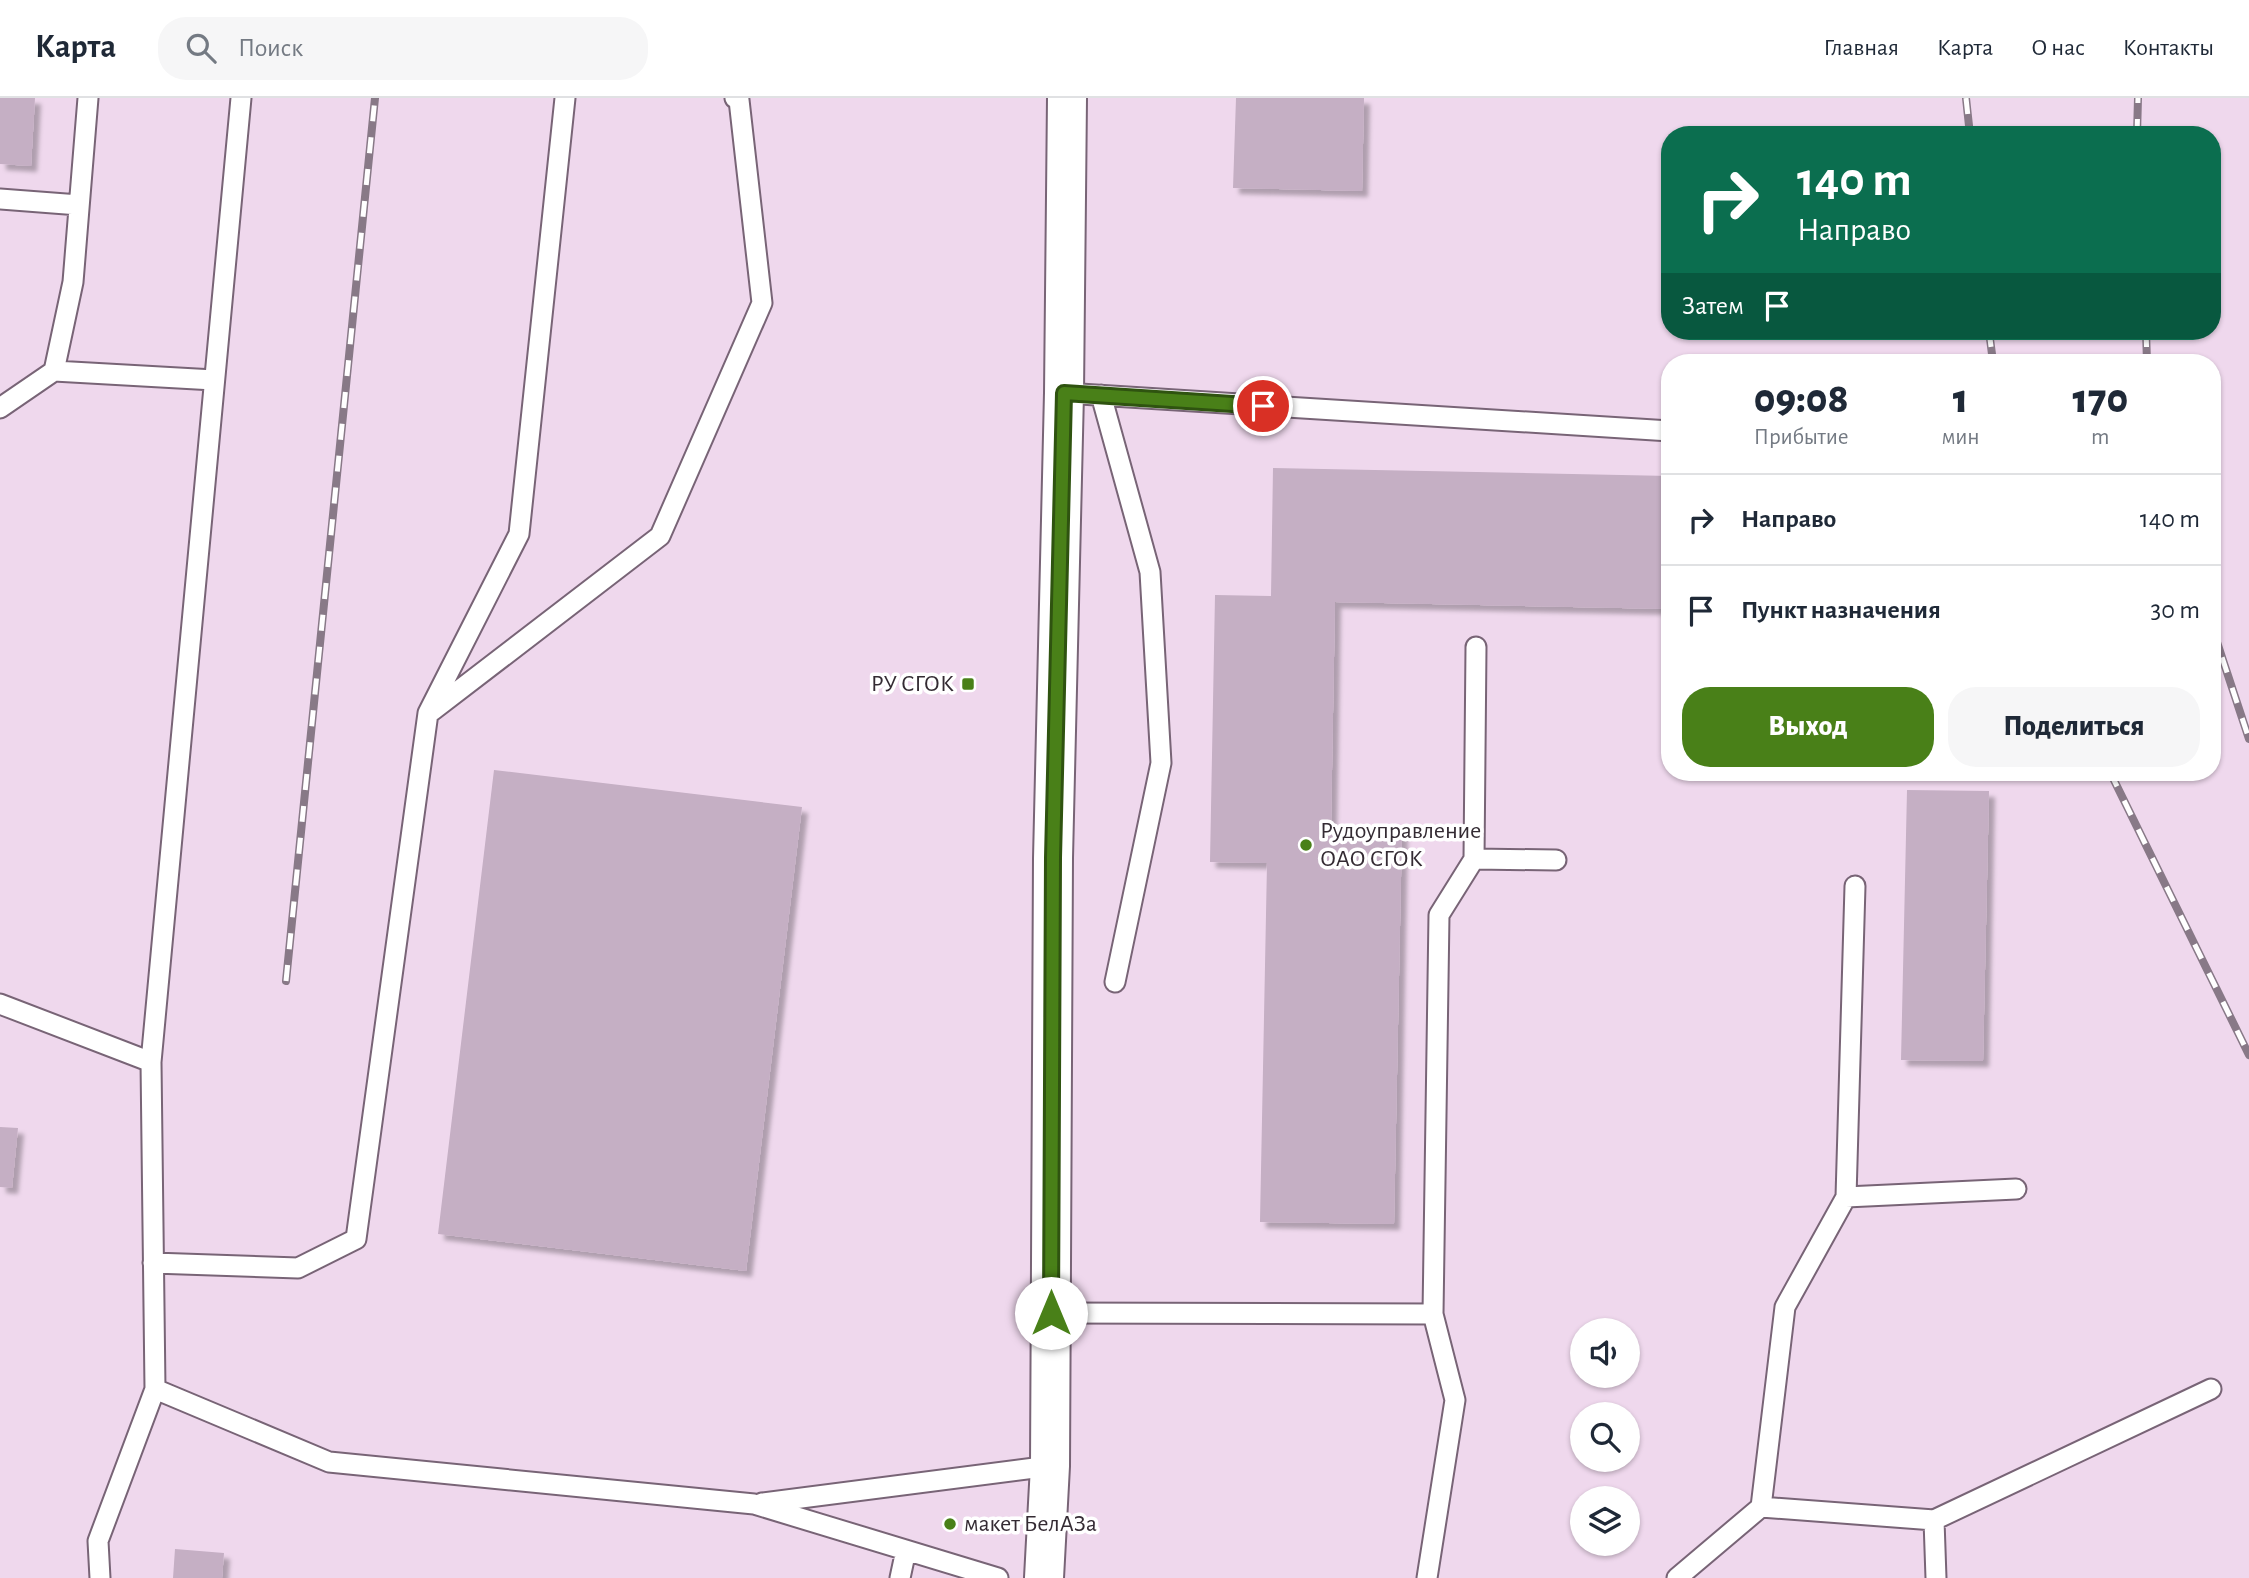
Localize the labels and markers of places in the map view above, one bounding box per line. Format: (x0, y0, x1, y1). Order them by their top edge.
pin (1233, 376, 1293, 436)
place label: РУ СГОК (871, 672, 954, 696)
marker: РУ СГОК (960, 676, 976, 692)
place label: Рудоуправление ОАО СГОК (1320, 819, 1481, 871)
marker: Рудоуправление ОАО СГОК (1298, 837, 1314, 853)
place label: макет БелАЗа (964, 1512, 1097, 1536)
marker: макет БелАЗа (942, 1516, 958, 1532)

